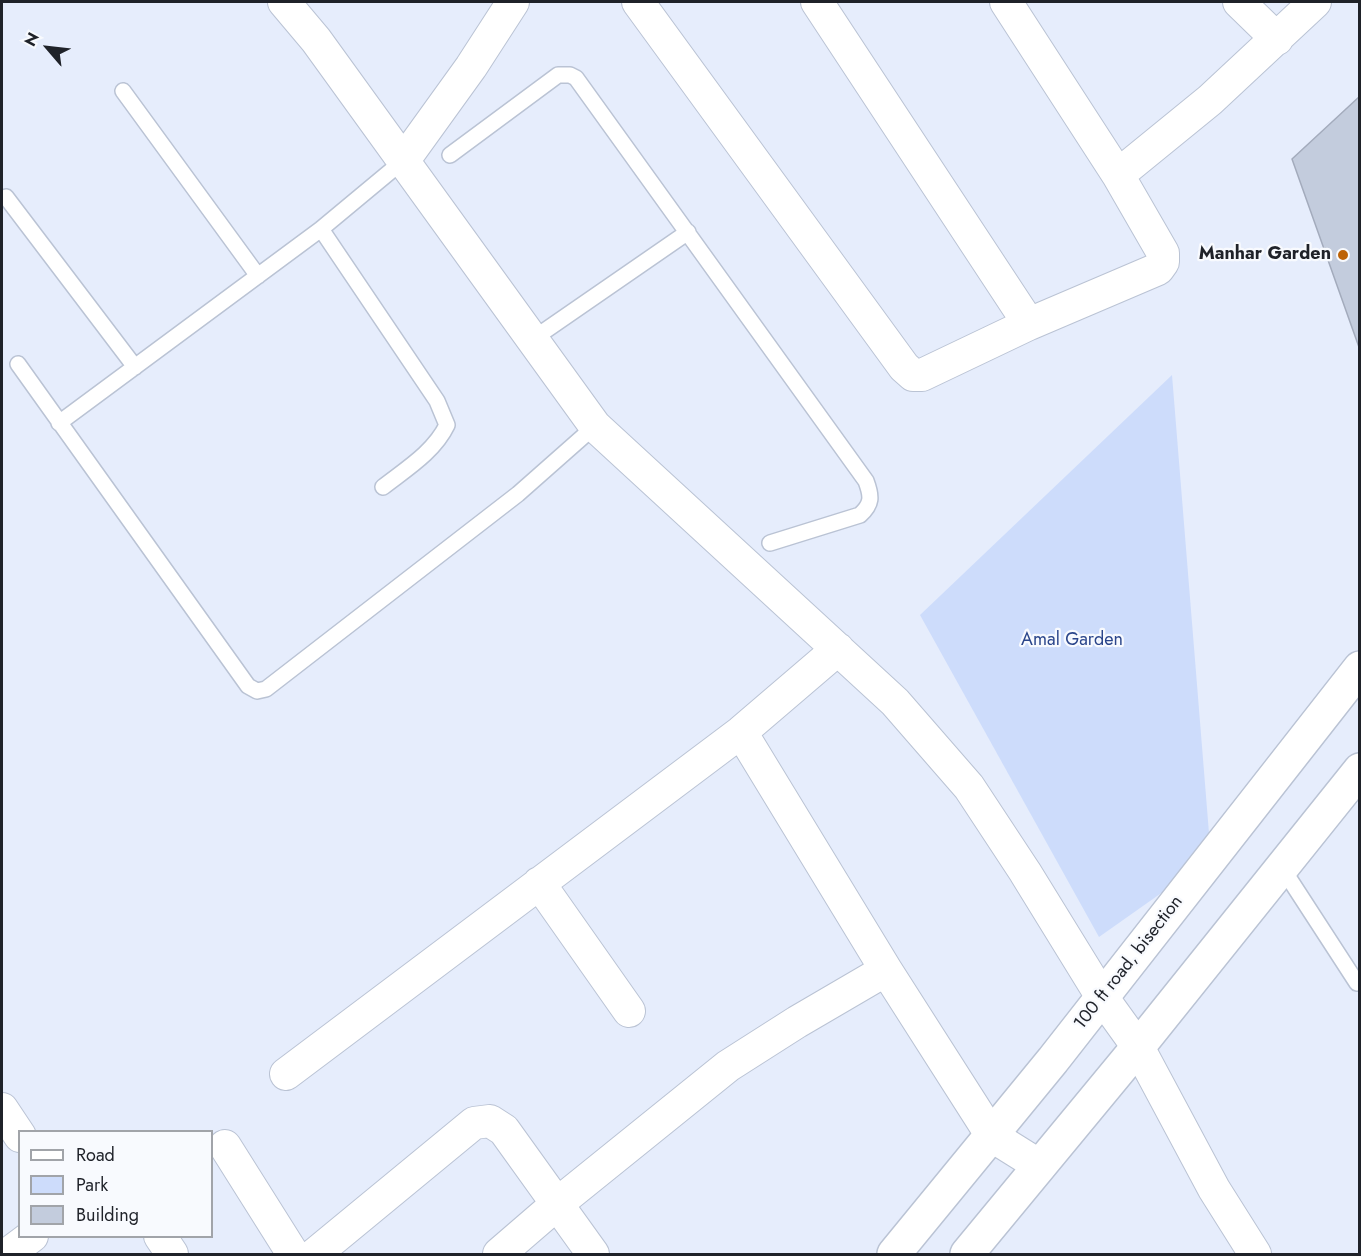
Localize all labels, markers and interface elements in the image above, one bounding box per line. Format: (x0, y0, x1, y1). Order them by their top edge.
north arrow (18, 18, 78, 78)
text: N (19, 28, 45, 50)
place label: Manhar Garden (1199, 244, 1331, 266)
marker: Manhar Garden (1336, 248, 1350, 262)
park label: Amal Garden (1021, 630, 1123, 652)
street label: 100 ft road, bisection (1070, 892, 1188, 1034)
legend (18, 1130, 213, 1238)
text: Road (76, 1142, 115, 1168)
text: Park (76, 1172, 108, 1198)
text: Building (76, 1202, 139, 1228)

